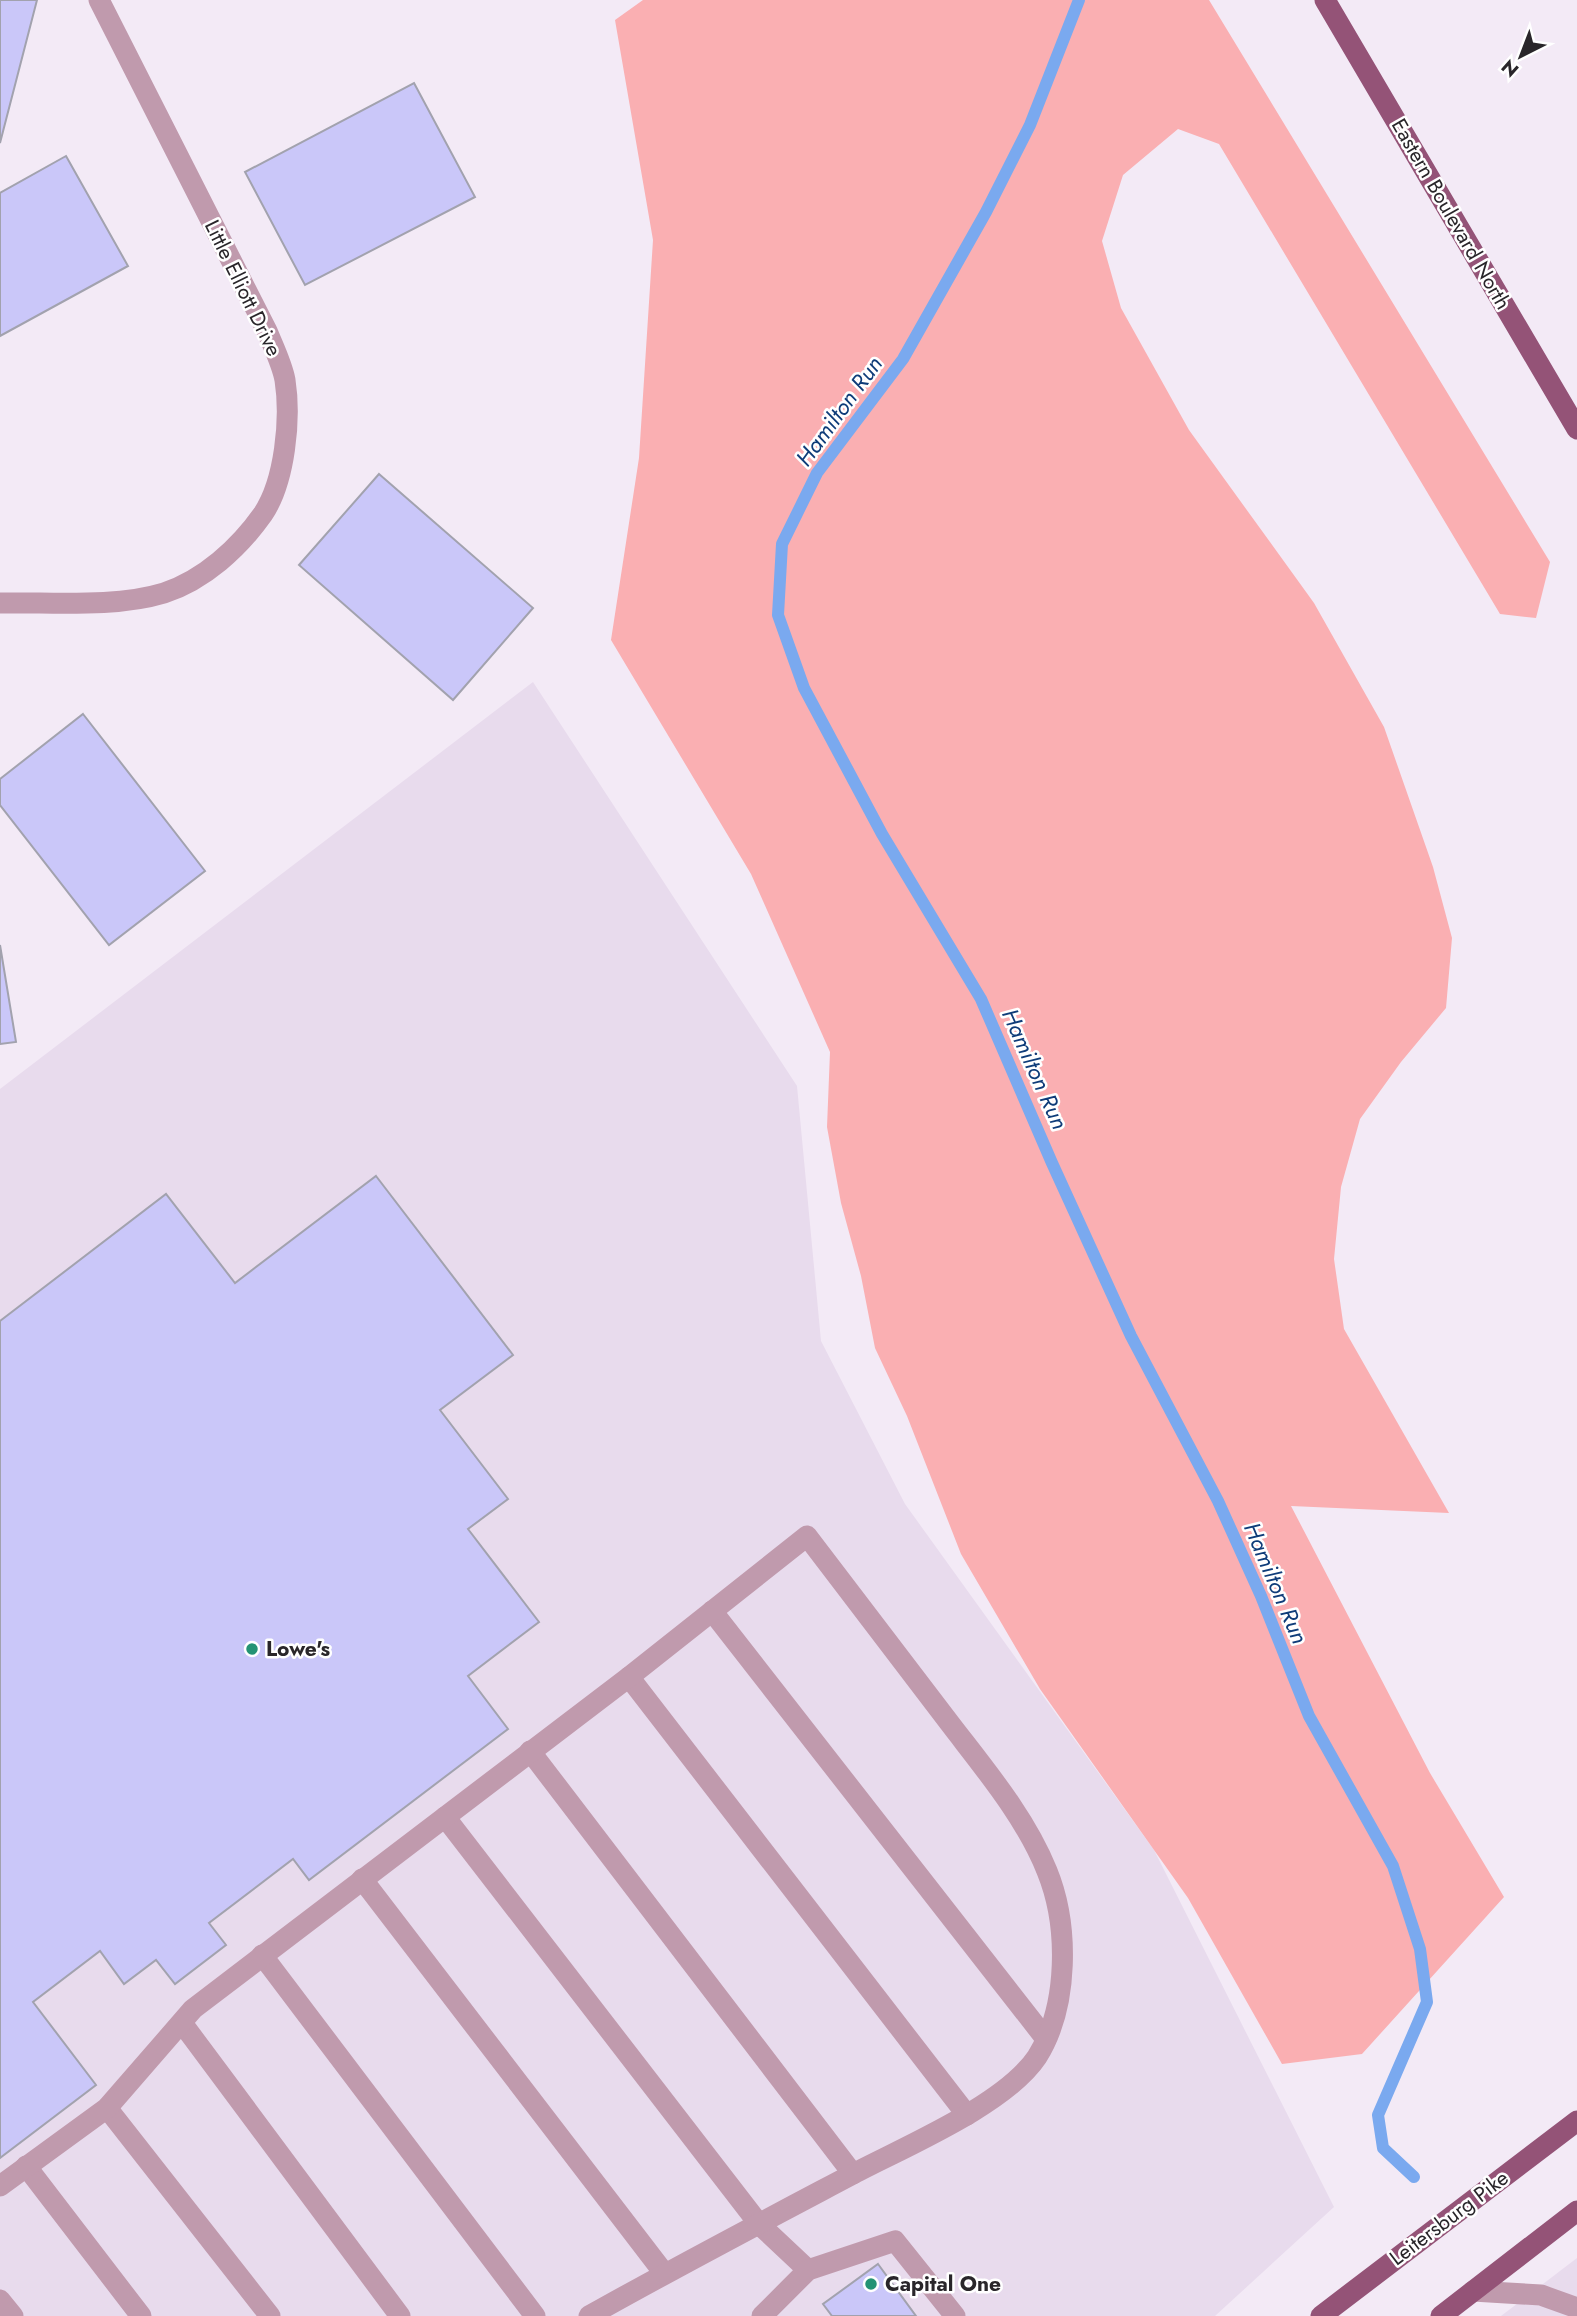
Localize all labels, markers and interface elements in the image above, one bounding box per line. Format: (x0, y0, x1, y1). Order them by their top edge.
north arrow (1486, 21, 1556, 91)
text: N (1495, 53, 1525, 83)
street label: Eastern Boulevard North (1384, 113, 1518, 315)
street label: Little Elliott Drive (197, 215, 289, 361)
water label: Hamilton Run (787, 349, 891, 473)
water label: Hamilton Run (993, 1003, 1077, 1135)
water label: Hamilton Run (1235, 1517, 1317, 1649)
place label: Lowe's (266, 1634, 331, 1664)
marker: Lowe's (244, 1641, 260, 1657)
street label: Leitersburg Pike (1383, 2163, 1515, 2273)
place label: Capital One (885, 2269, 1001, 2299)
marker: Capital One (863, 2276, 879, 2292)

